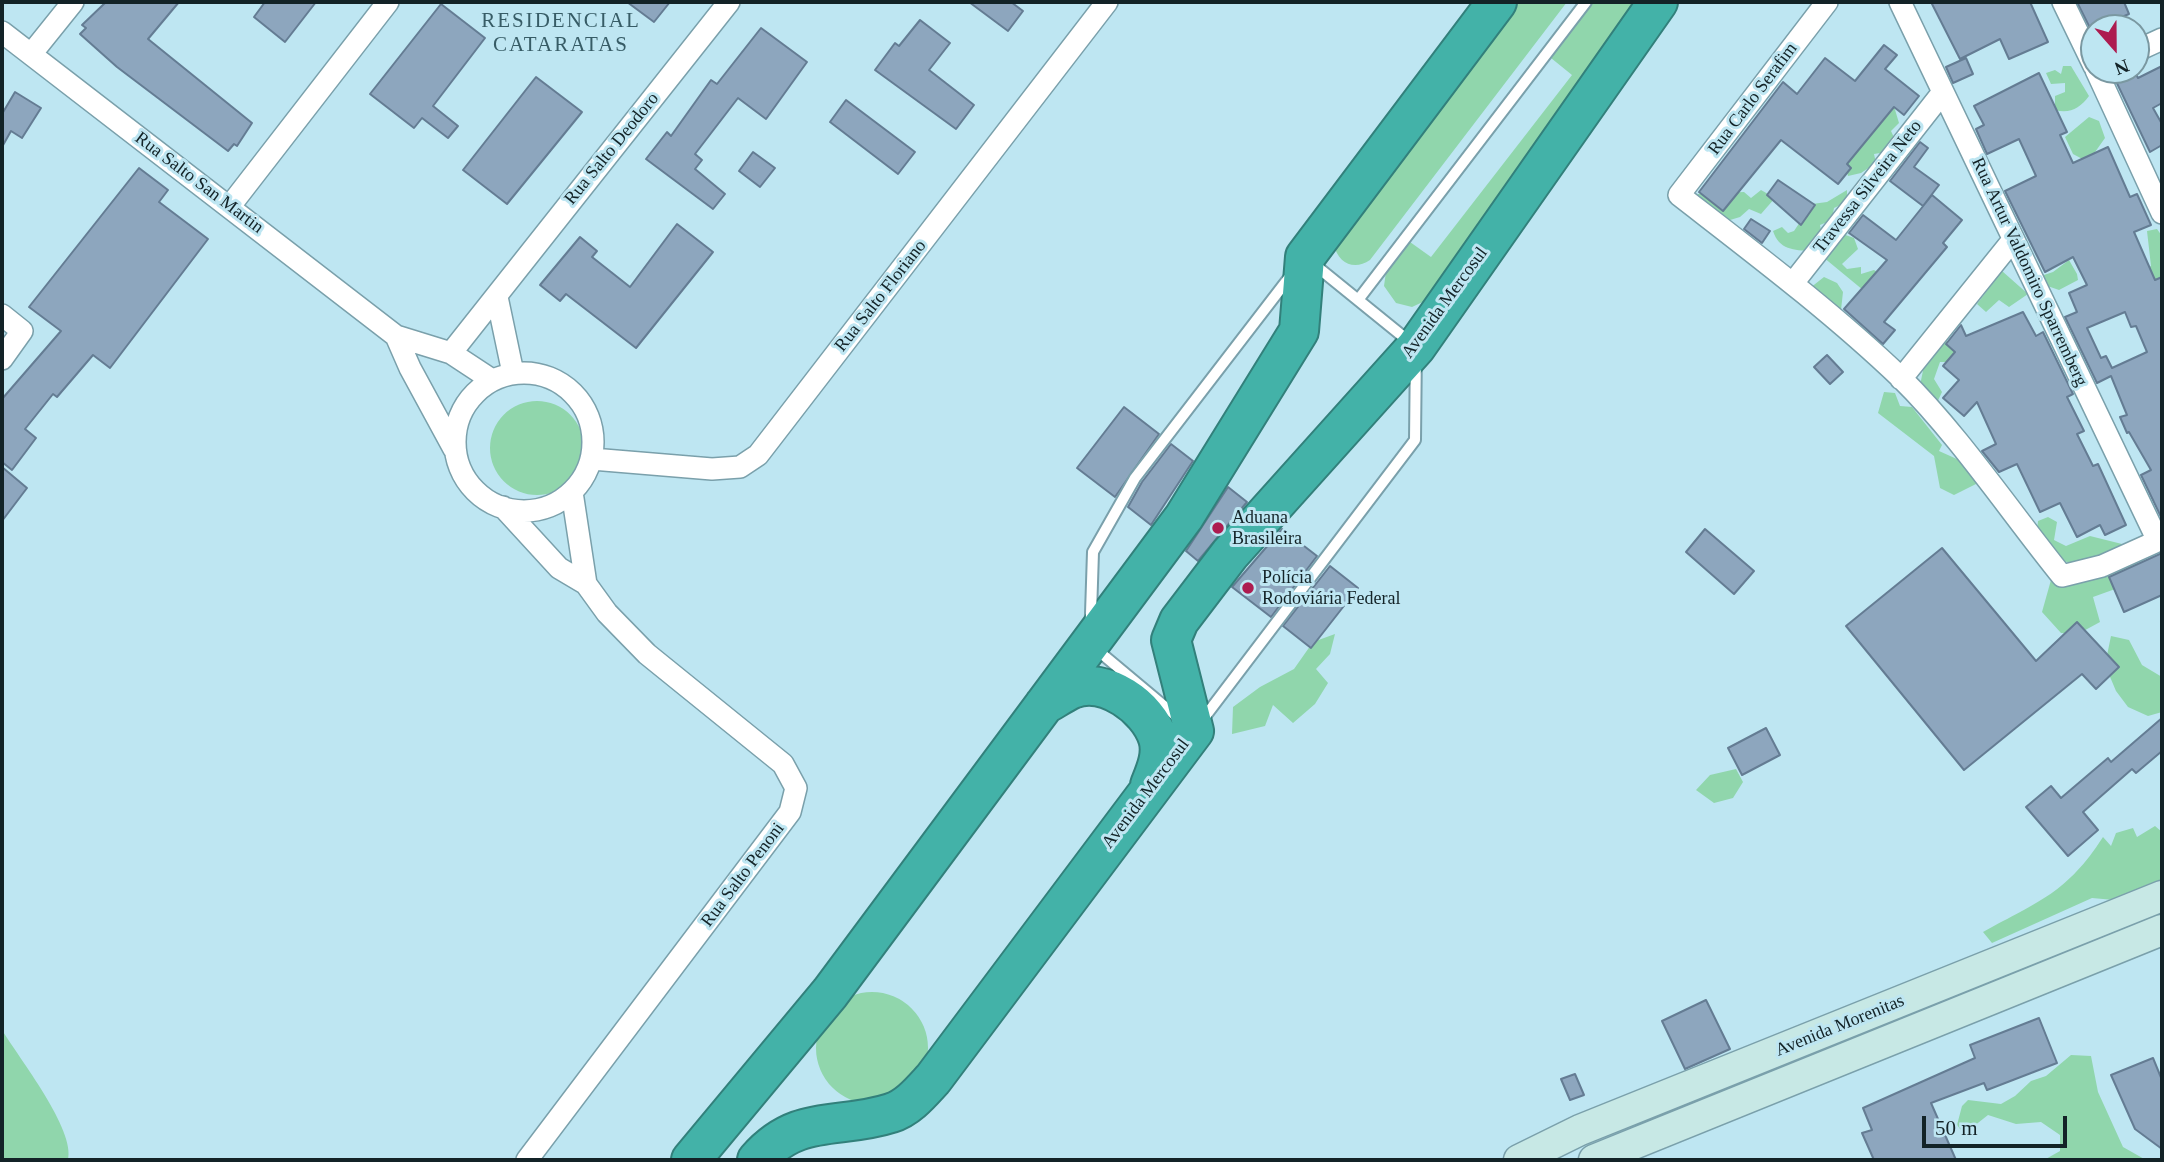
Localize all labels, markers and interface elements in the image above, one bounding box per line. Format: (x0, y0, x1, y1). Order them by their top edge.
district label: RESIDENCIAL CATARATAS (483, 8, 639, 58)
north arrow (2080, 14, 2150, 84)
street label: Rua Carlo Serafim (1704, 39, 1802, 159)
text: N (2112, 55, 2132, 79)
street label: Rua Salto Deodoro (560, 89, 664, 209)
street label: Travessa Silveira Neto (1809, 116, 1927, 258)
street label: Rua Salto San Martin (130, 128, 268, 238)
street label: Rua Artur Valdomiro Sparremberg (1966, 154, 2092, 390)
street label: Rua Salto Floriano (831, 236, 931, 356)
street label: Avenida Mercosul (1397, 243, 1493, 363)
place label: Aduana Brasileira (1232, 507, 1302, 550)
marker: Aduana Brasileira (1210, 520, 1226, 536)
place label: Polícia Rodoviária Federal (1262, 567, 1400, 610)
marker: Polícia Rodoviária Federal (1240, 580, 1256, 596)
street label: Avenida Mercosul (1098, 735, 1194, 853)
street label: Rua Salto Penoni (697, 819, 789, 931)
street label: Avenida Morenitas (1772, 990, 1908, 1062)
scale bar (1926, 1102, 2071, 1146)
text: 50 m (1935, 1116, 1978, 1140)

